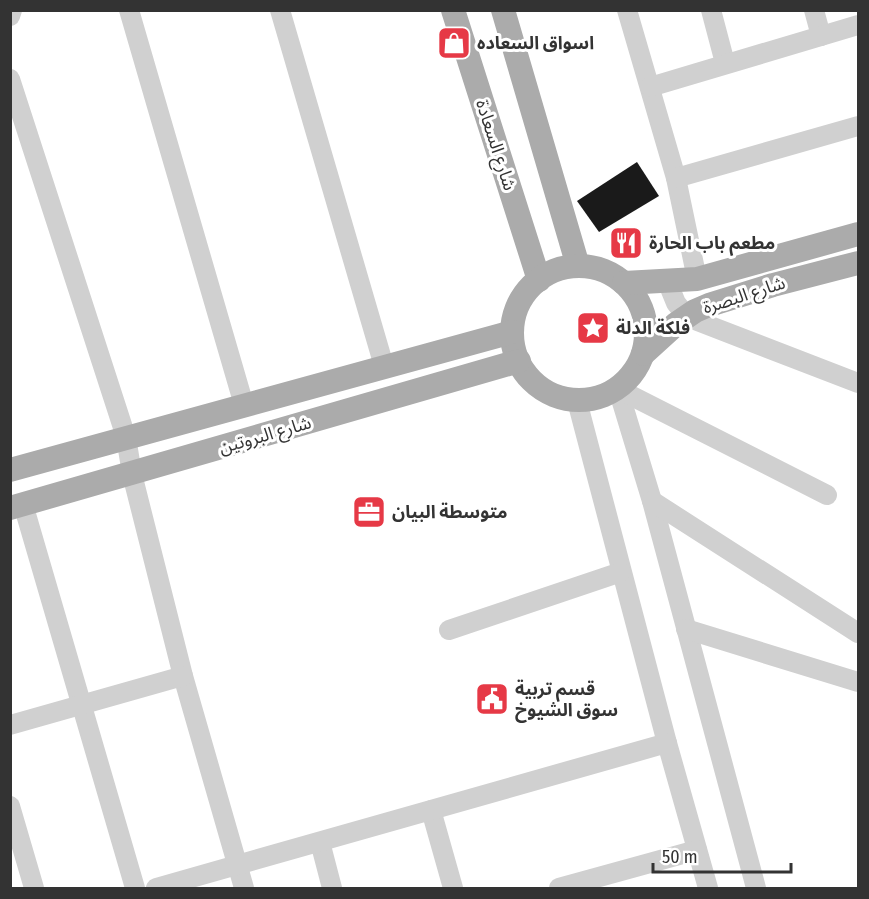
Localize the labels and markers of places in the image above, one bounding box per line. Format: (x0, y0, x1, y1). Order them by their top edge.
shop icon: اسواق السعاده (436, 25, 472, 61)
place label: اسواق السعاده (477, 32, 594, 54)
restaurant icon: مطعم باب الحارة (608, 225, 644, 261)
place label: مطعم باب الحارة (649, 232, 775, 256)
place icon: فلكة الدلة (575, 310, 611, 346)
place label: فلكة الدلة (616, 317, 690, 339)
office icon: متوسطة البيان (351, 494, 387, 530)
place label: متوسطة البيان (392, 501, 507, 523)
place label: قسم تربية سوق الشيوخ (515, 678, 618, 723)
public building icon: قسم تربية سوق الشيوخ (474, 681, 510, 717)

